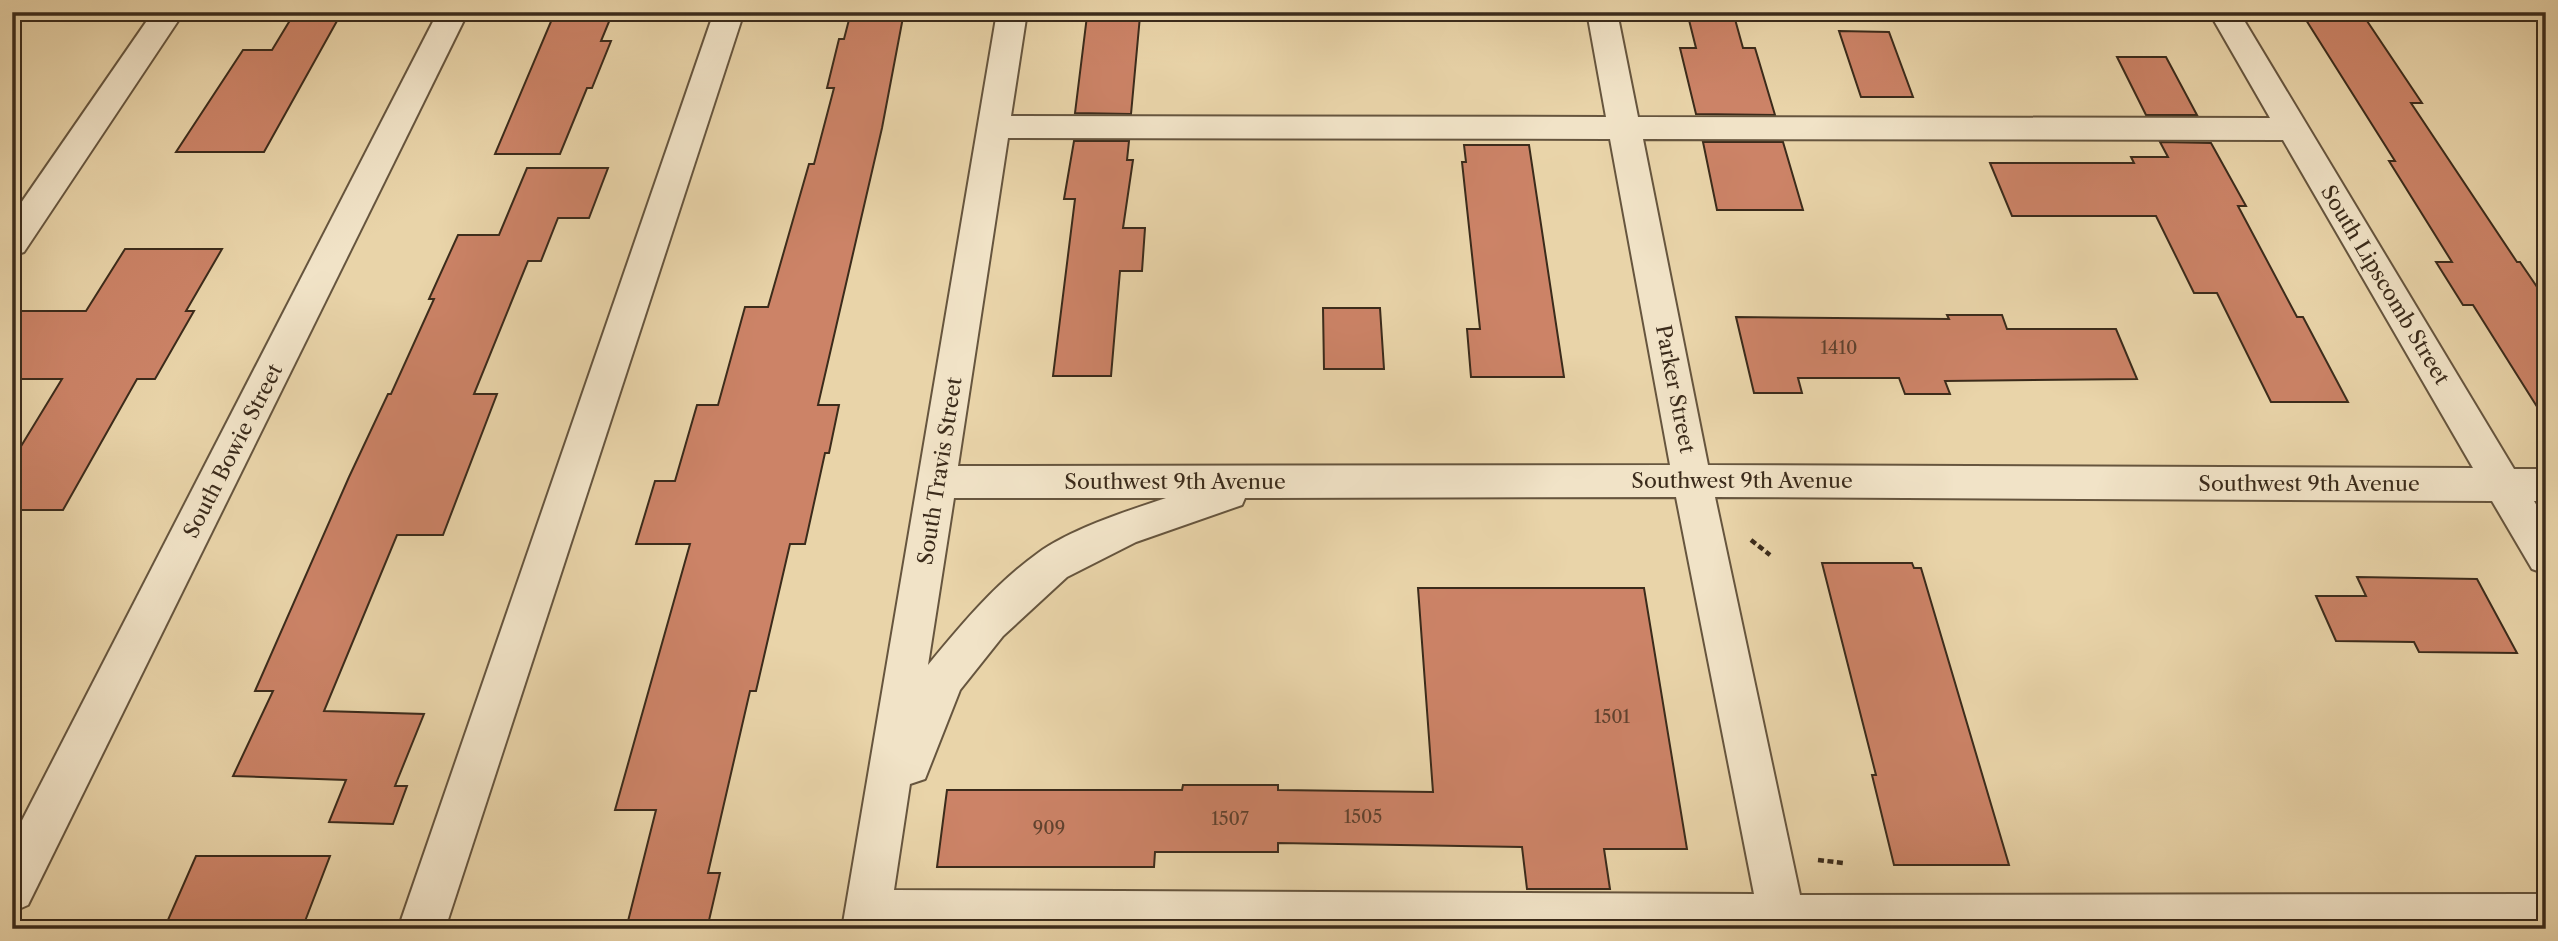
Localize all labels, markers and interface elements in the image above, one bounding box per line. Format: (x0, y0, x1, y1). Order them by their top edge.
street label: South Lipscomb Street (2316, 181, 2455, 389)
street label: Parker Street (1651, 323, 1700, 456)
house number: 1410 (1821, 337, 1857, 359)
street label: South Bowie Street (178, 359, 288, 542)
street label: South Travis Street (912, 375, 967, 567)
street label: Southwest 9th Avenue (1631, 468, 1853, 493)
street label: Southwest 9th Avenue (1064, 469, 1286, 494)
street label: Southwest 9th Avenue (2198, 471, 2420, 496)
house number: 1501 (1594, 706, 1631, 728)
house number: 1505 (1344, 806, 1382, 828)
house number: 1507 (1211, 808, 1249, 830)
house number: 909 (1033, 817, 1065, 839)

